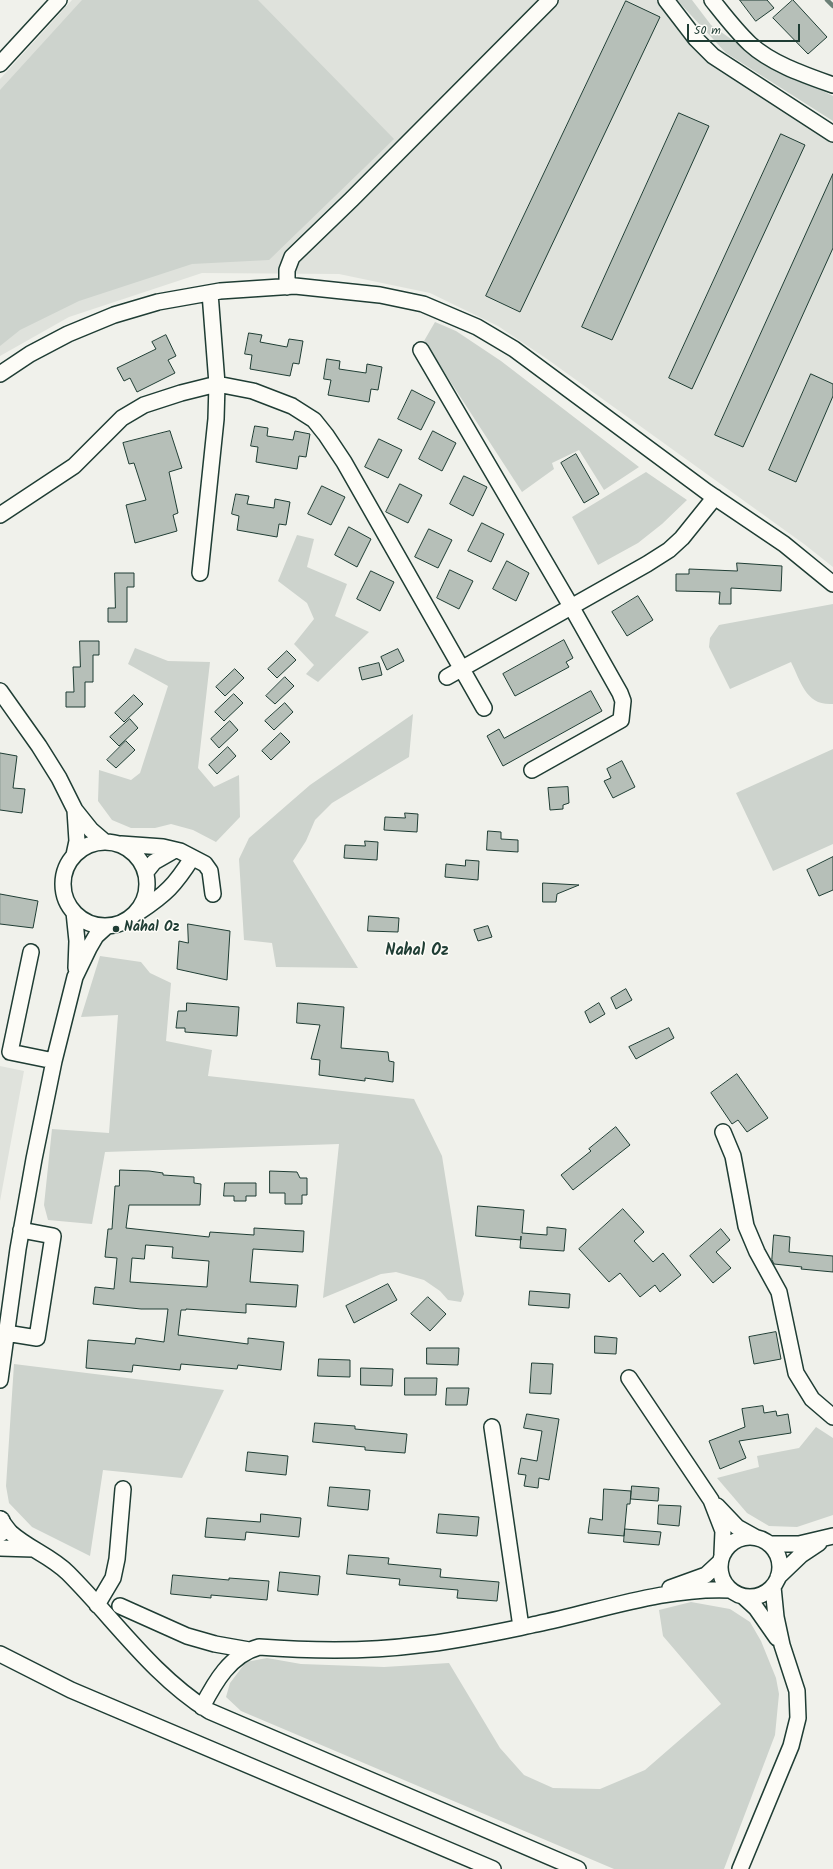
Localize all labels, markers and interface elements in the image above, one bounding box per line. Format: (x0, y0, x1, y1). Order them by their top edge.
scale bar (689, 16, 802, 42)
text: 50 m (694, 21, 721, 40)
place label: Nahal Oz (124, 921, 179, 937)
marker: Nahal Oz (111, 924, 121, 934)
district label: Nahal Oz (385, 942, 449, 962)

